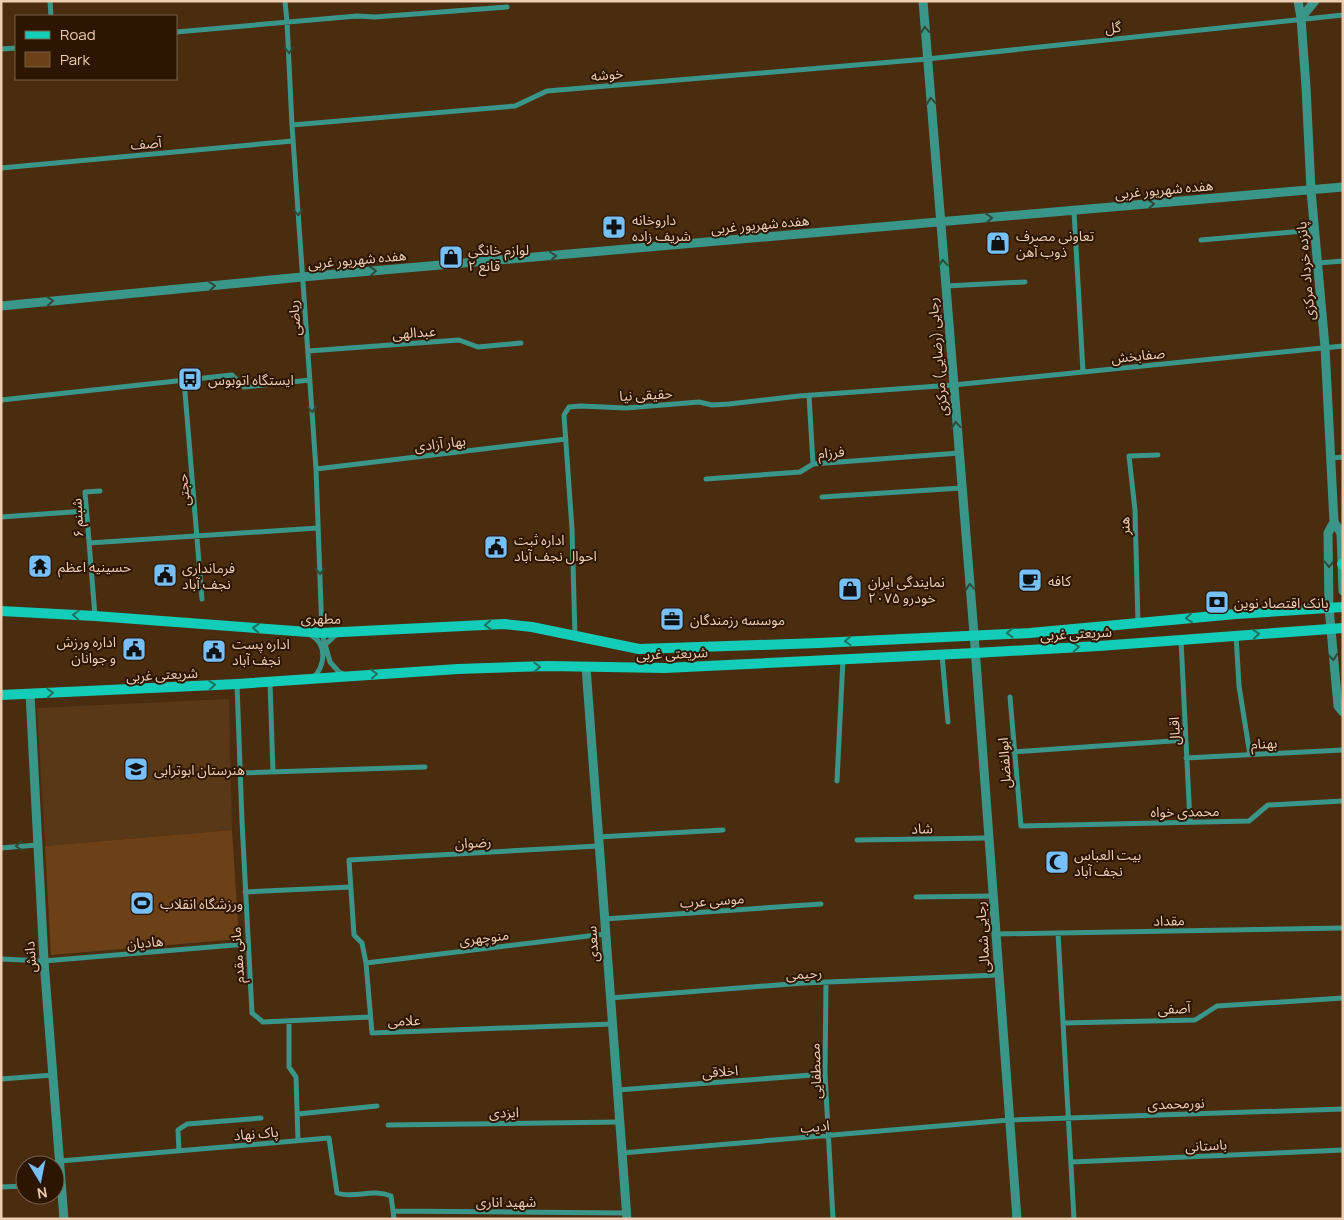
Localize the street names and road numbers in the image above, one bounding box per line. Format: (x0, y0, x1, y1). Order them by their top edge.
street label: گل (1104, 17, 1122, 37)
street label: خوشه (590, 63, 624, 85)
street label: آصف (130, 132, 163, 154)
street label: هفده شهریور غربی (1114, 175, 1214, 203)
street label: هفده شهریور غربی (710, 210, 810, 238)
street label: پانزده خرداد مرکزی (1291, 221, 1320, 321)
street label: هفده شهریور غربی (307, 245, 407, 273)
street label: رجایی (رضایی) مرکزی (922, 297, 952, 417)
street label: ریاضی (283, 299, 305, 337)
street label: عبدالهی (392, 321, 436, 343)
street label: صفابخش (1110, 343, 1166, 367)
street label: حقیقی نیا (619, 383, 673, 405)
street label: بهار آزادی (413, 430, 467, 456)
street label: فرزام (817, 441, 845, 465)
street label: حجتی (172, 473, 194, 507)
street label: شبنم ۶ (66, 498, 90, 538)
street label: هنر (1114, 517, 1134, 536)
street label: مطهری (301, 608, 341, 628)
street label: شریعتی غربی (1039, 622, 1113, 644)
street label: شریعتی غربی (636, 642, 708, 664)
street label: شریعتی غربی (125, 663, 199, 685)
street label: اقبال (1164, 717, 1184, 745)
street label: بهنام (1250, 733, 1278, 755)
street label: ابوالفضل (993, 737, 1015, 789)
street label: محمدی خواه (1150, 801, 1220, 821)
street label: شاد (911, 818, 933, 838)
street label: رضوان (454, 832, 492, 852)
street label: موسی عرب (679, 888, 745, 912)
street label: رجایی شمالی (970, 901, 994, 973)
street label: مقداد (1153, 910, 1185, 930)
street label: منوچهری (458, 925, 510, 951)
street label: سعدی (581, 925, 603, 963)
street label: مانی مقدم (226, 926, 250, 984)
street label: هادیان (126, 931, 164, 953)
street label: دانش (19, 940, 41, 973)
street label: رحیمی (785, 963, 823, 983)
street label: آصفی (1157, 998, 1192, 1018)
street label: علامی (387, 1010, 421, 1030)
street label: مصطفایی (805, 1043, 825, 1099)
street label: اخلاقی (701, 1060, 739, 1082)
street label: نورمحمدی (1147, 1092, 1205, 1113)
street label: ایزدی (489, 1102, 519, 1122)
street label: ادیب (799, 1115, 831, 1137)
street label: پاک نهاد (233, 1122, 279, 1146)
street label: باستانی (1184, 1134, 1228, 1156)
street label: شهید اناری (476, 1192, 536, 1211)

